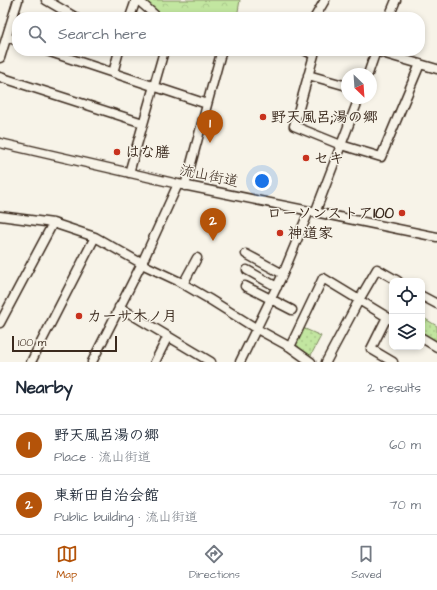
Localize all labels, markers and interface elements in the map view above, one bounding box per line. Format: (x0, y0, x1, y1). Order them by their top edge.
search box (12, 12, 425, 56)
icon: search (26, 23, 48, 45)
text: Search here (58, 24, 147, 45)
north arrow (341, 68, 377, 104)
place label: 野天風呂;湯の郷 (271, 107, 378, 128)
pin: 1 (197, 110, 223, 143)
marker: 野天風呂;湯の郷 (258, 112, 268, 122)
place label: はな膳 (125, 142, 170, 163)
marker: はな膳 (112, 147, 122, 157)
place label: セキ (314, 148, 344, 169)
marker: セキ (301, 153, 311, 163)
street label: 流山街道 (177, 159, 241, 193)
your location (252, 171, 272, 191)
place label: ローソンストア100 (267, 203, 395, 224)
pin: 2 (200, 208, 226, 241)
marker: ローソンストア100 (397, 208, 407, 218)
place label: 神道家 (288, 223, 333, 244)
marker: 神道家 (275, 228, 285, 238)
map controls (389, 278, 425, 350)
button: locate (389, 278, 425, 314)
place label: カーサ木ノ月 (87, 306, 178, 327)
marker: カーサ木ノ月 (74, 311, 84, 321)
button: layers (389, 314, 425, 350)
scale bar (12, 334, 117, 353)
text: 100 m (18, 335, 46, 350)
text: Nearby (16, 376, 73, 400)
text: 2 results (367, 379, 421, 397)
text: 野天風呂湯の郷 (54, 425, 159, 446)
text: 1 (28, 436, 30, 454)
text: 60 m (389, 436, 421, 454)
text: Place · 流山街道 (54, 448, 150, 466)
text: 東新田自治会館 (54, 485, 159, 506)
text: 2 (25, 496, 33, 514)
text: 70 m (389, 496, 421, 514)
text: Public building · 流山街道 (54, 508, 198, 526)
tab: Map (56, 543, 78, 582)
tab: Directions (189, 543, 240, 582)
tab: Saved (351, 543, 381, 582)

